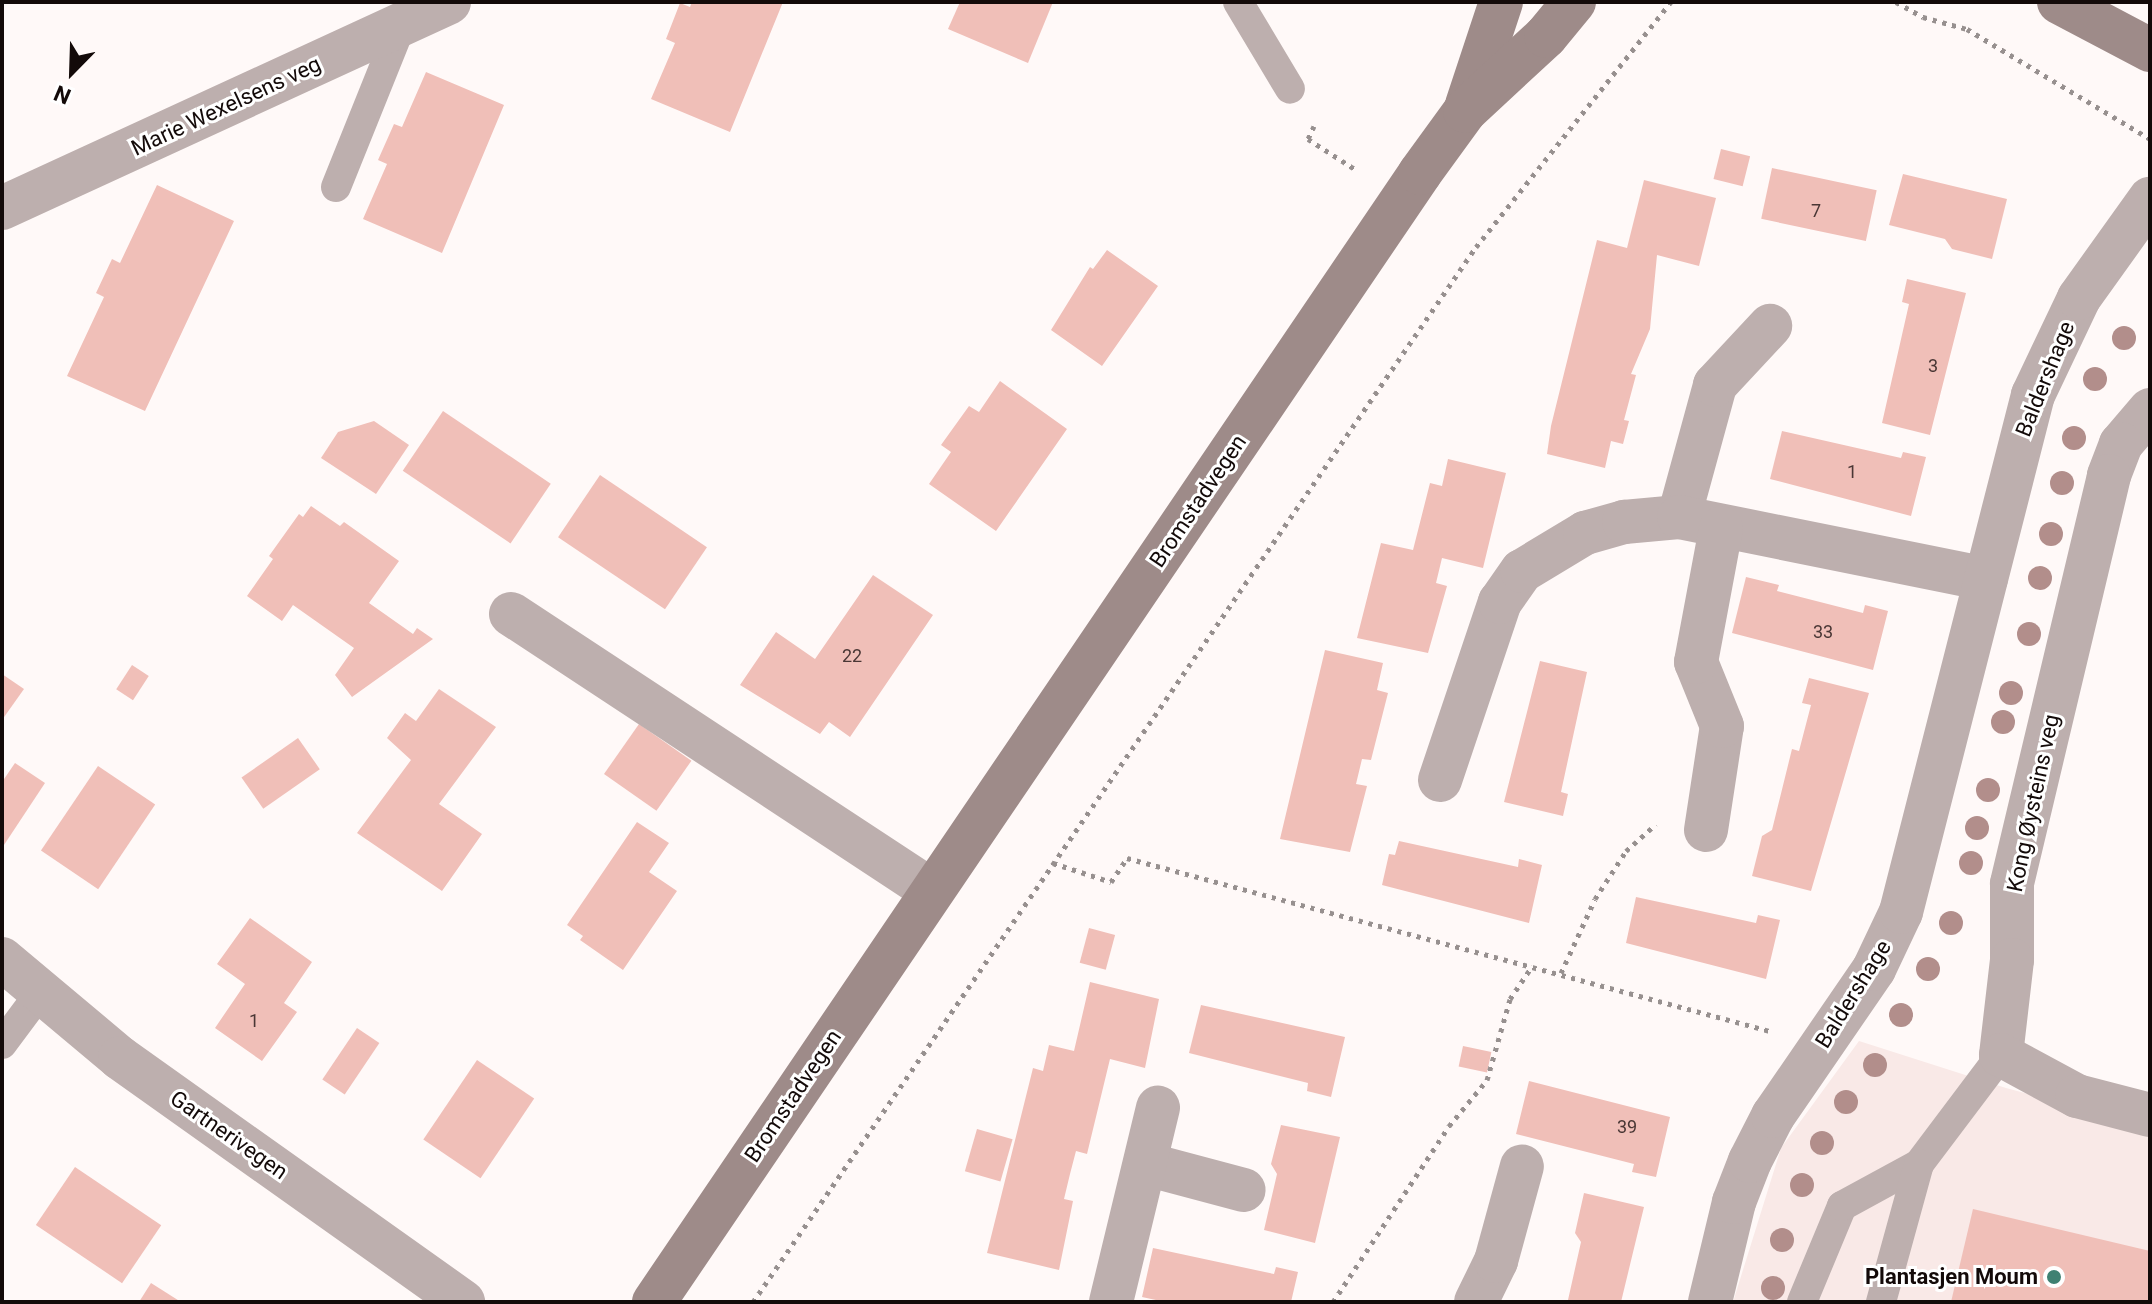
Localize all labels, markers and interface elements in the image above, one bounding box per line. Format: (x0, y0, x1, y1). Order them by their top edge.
north arrow (32, 32, 112, 112)
street label: Marie Wexelsens veg (127, 50, 325, 162)
text: N (50, 80, 74, 109)
house number: 7 (1811, 200, 1821, 222)
street label: Baldershage (2010, 317, 2080, 441)
house number: 3 (1928, 355, 1938, 377)
street label: Bromstadvegen (1144, 430, 1252, 572)
house number: 1 (1847, 461, 1857, 483)
house number: 33 (1813, 621, 1833, 643)
house number: 22 (842, 645, 862, 667)
street label: Kong Øysteins veg (2001, 712, 2065, 894)
street label: Baldershage (1809, 935, 1897, 1053)
house number: 1 (249, 1010, 259, 1032)
street label: Bromstadvegen (739, 1025, 847, 1167)
street label: Gartnerivegen (165, 1085, 293, 1185)
house number: 39 (1617, 1116, 1637, 1138)
place label: Plantasjen Moum (1865, 1264, 2038, 1290)
marker: Plantasjen Moum (2045, 1268, 2063, 1286)

